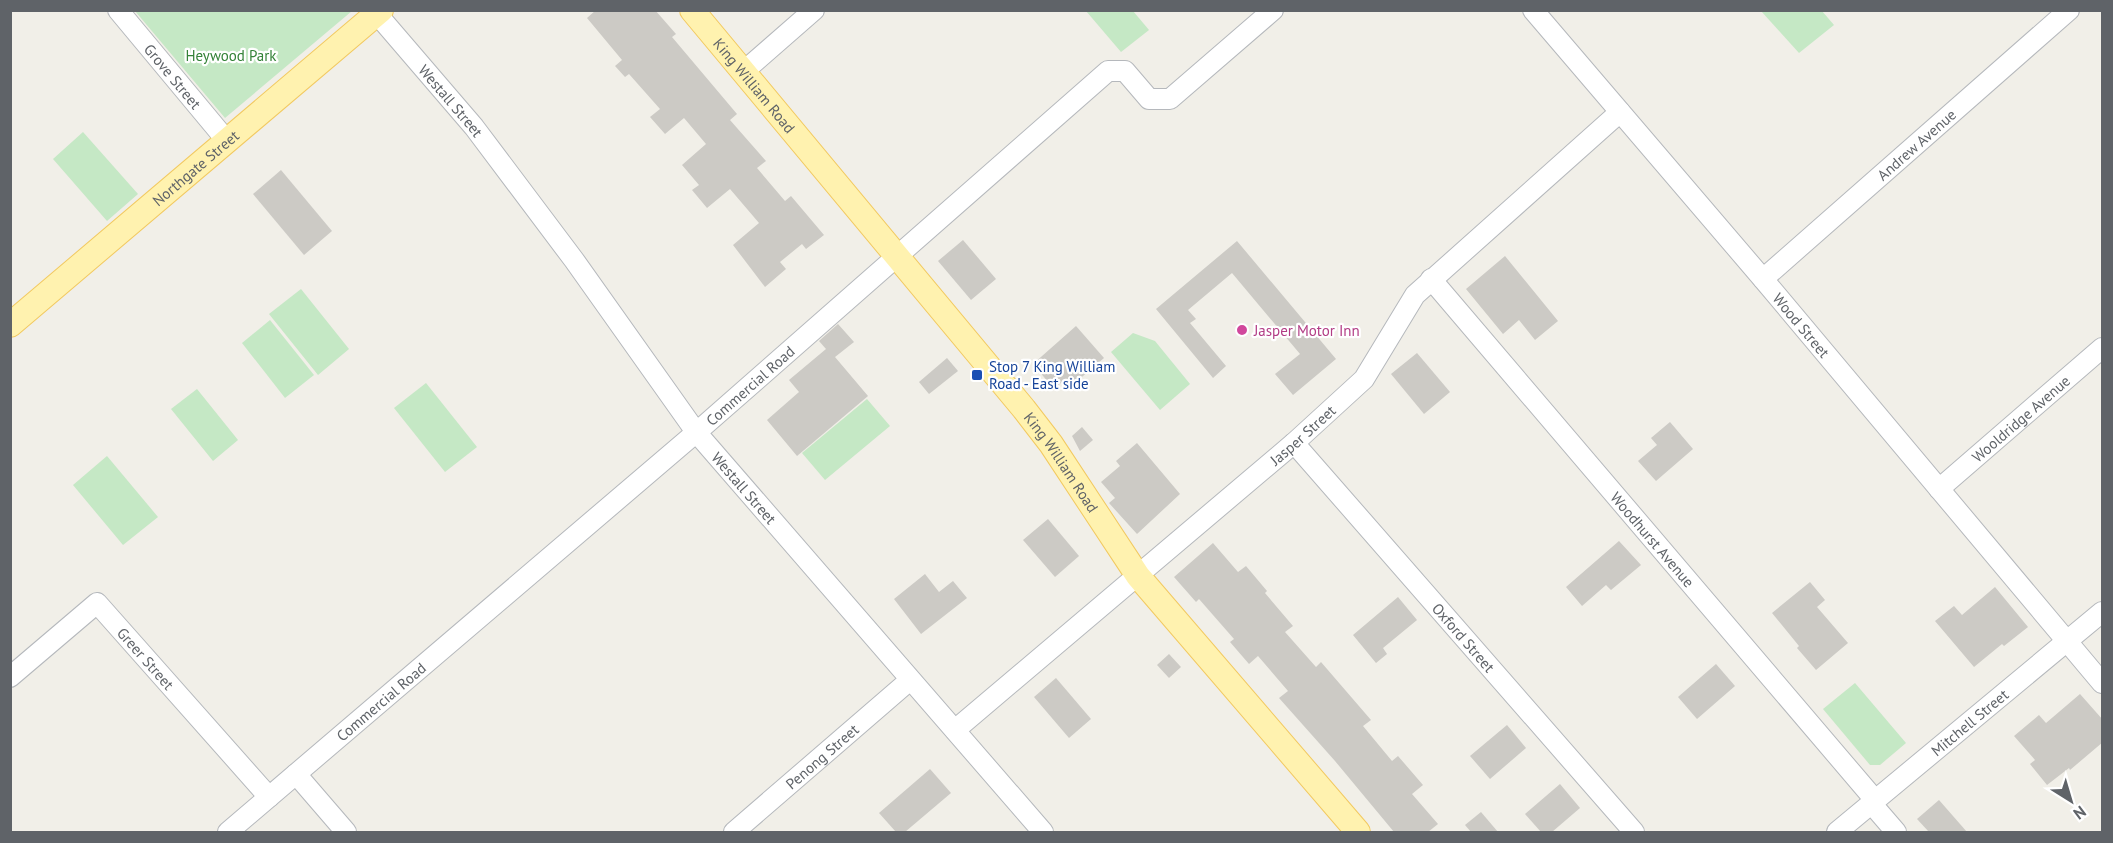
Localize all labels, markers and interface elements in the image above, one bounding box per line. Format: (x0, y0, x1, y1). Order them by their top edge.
street label: King William Road (710, 34, 800, 137)
street label: Grove Street (140, 40, 206, 113)
park label: Heywood Park (185, 46, 277, 65)
street label: Westall Street (415, 60, 487, 141)
street label: Andrew Avenue (1873, 105, 1960, 184)
street label: Northgate Street (148, 126, 242, 210)
street label: Wood Street (1769, 289, 1834, 361)
place label: Jasper Motor Inn (1253, 321, 1360, 340)
marker: Jasper Motor Inn (1235, 323, 1249, 337)
street label: Commercial Road (702, 341, 798, 429)
place label: Stop 7 King William Road - East side (989, 357, 1115, 393)
marker: Stop 7 King William Road - East side (970, 368, 984, 382)
street label: Wooldridge Avenue (1968, 371, 2074, 466)
street label: Jasper Street (1265, 401, 1339, 470)
street label: King William Road (1020, 408, 1103, 516)
street label: Westall Street (708, 448, 781, 528)
street label: Woodhurst Avenue (1607, 488, 1699, 591)
street label: Oxford Street (1428, 599, 1499, 676)
street label: Greer Street (113, 623, 179, 693)
street label: Commercial Road (332, 658, 430, 745)
street label: Mitchell Street (1927, 685, 2012, 760)
street label: Penong Street (781, 719, 862, 793)
north arrow (2041, 771, 2101, 831)
text: N (2070, 802, 2090, 824)

